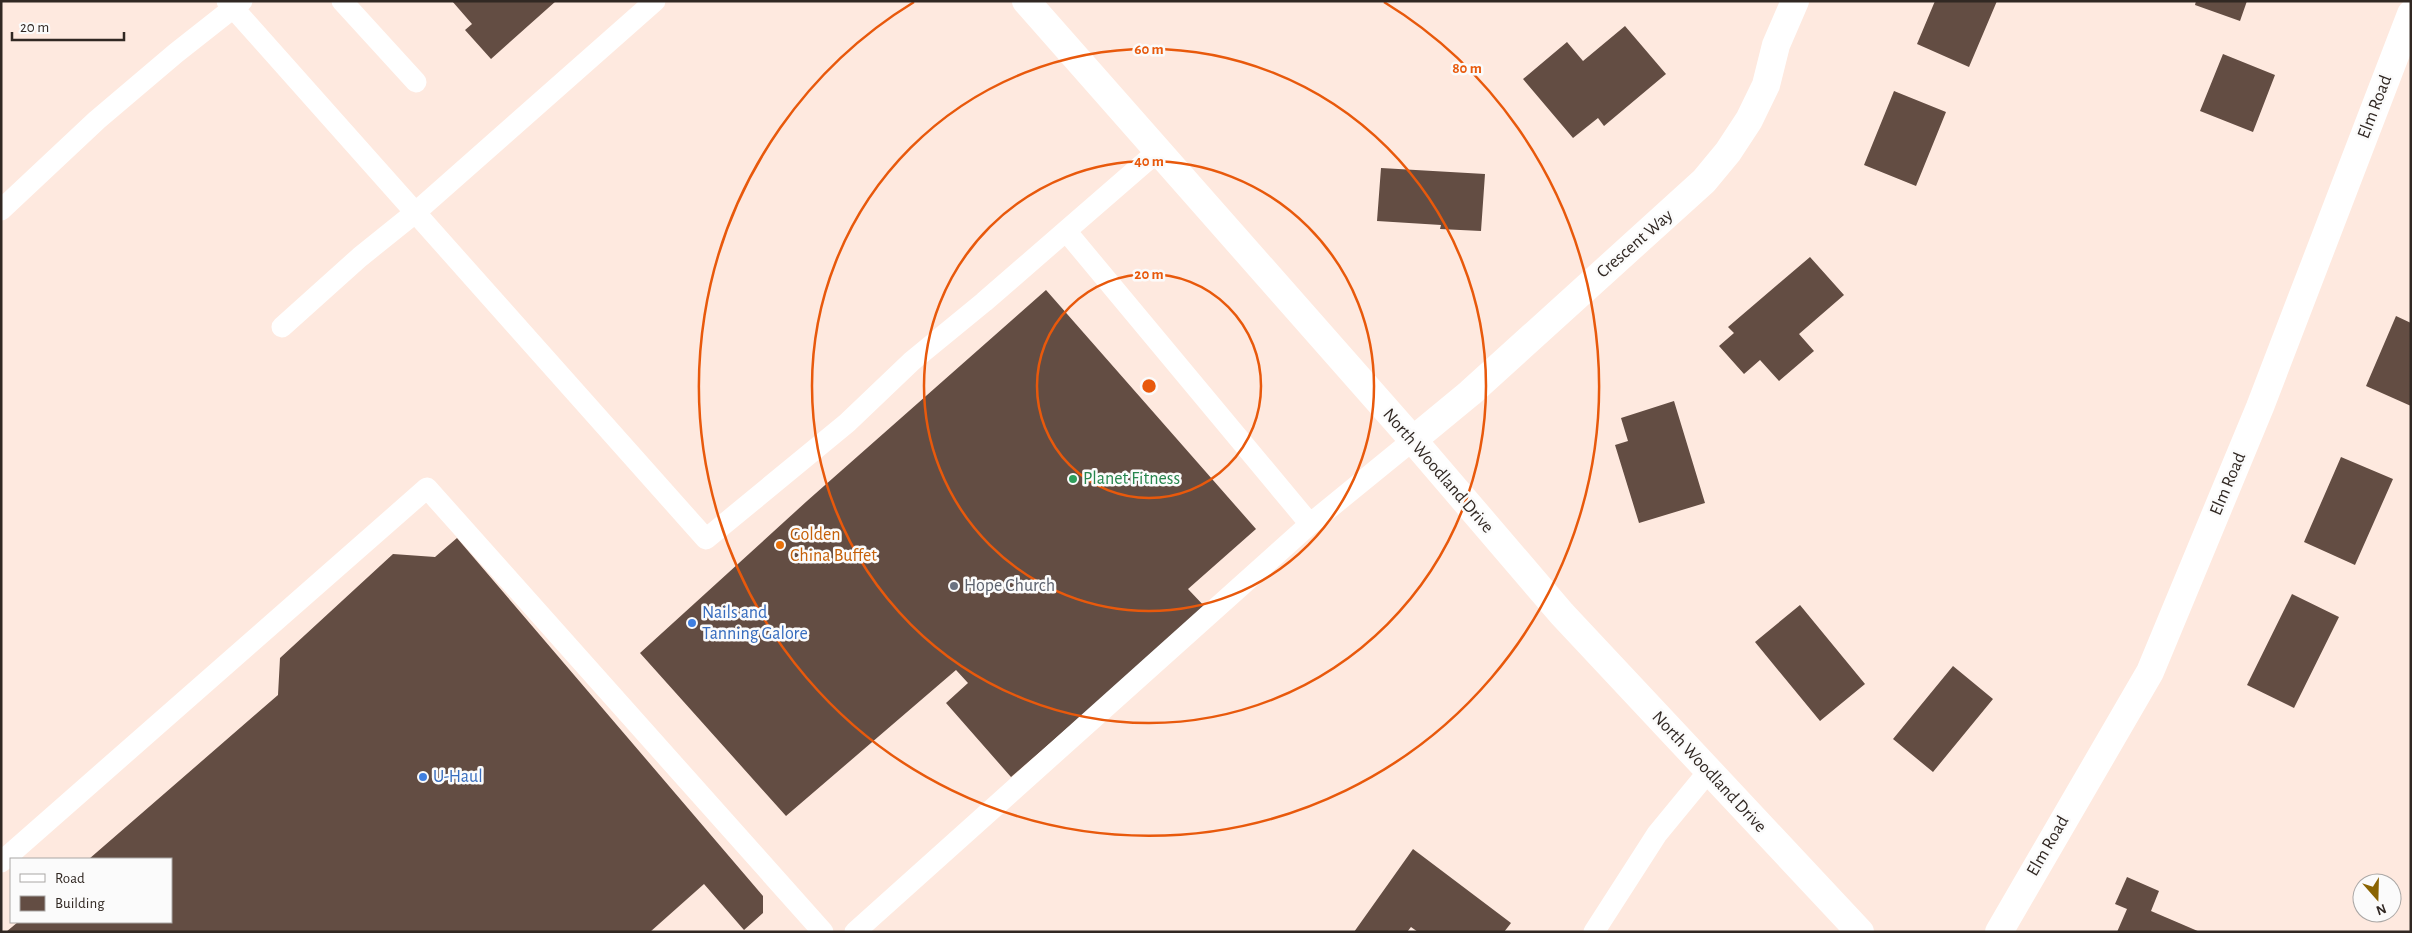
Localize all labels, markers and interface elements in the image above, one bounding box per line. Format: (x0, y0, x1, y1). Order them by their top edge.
scale bar (12, 10, 125, 42)
text: 20 m (20, 20, 49, 35)
text: 60 m (1134, 42, 1164, 57)
text: 80 m (1452, 61, 1482, 76)
street label: Elm Road (2355, 73, 2395, 141)
text: 40 m (1134, 154, 1164, 169)
street label: Crescent Way (1594, 206, 1677, 282)
text: 20 m (1134, 267, 1164, 282)
centre of rings (1140, 377, 1158, 395)
street label: North Woodland Drive (1379, 405, 1497, 537)
street label: Elm Road (2207, 450, 2249, 518)
place label: Planet Fitness (1083, 470, 1180, 488)
marker: Planet Fitness (1067, 473, 1079, 485)
place label: Golden China Buffet (790, 526, 877, 565)
marker: Golden China Buffet (774, 539, 786, 551)
place label: Hope Church (964, 577, 1055, 595)
marker: Hope Church (948, 580, 960, 592)
place label: Nails and Tanning Galore (702, 604, 808, 643)
marker: Nails and Tanning Galore (686, 617, 698, 629)
street label: North Woodland Drive (1648, 708, 1770, 836)
place label: U-Haul (433, 768, 483, 786)
marker: U-Haul (417, 771, 429, 783)
street label: Elm Road (2024, 813, 2072, 879)
legend (10, 858, 172, 923)
text: Road (55, 871, 85, 886)
north arrow (2352, 873, 2402, 923)
text: Building (55, 896, 105, 911)
text: N (2374, 901, 2388, 918)

